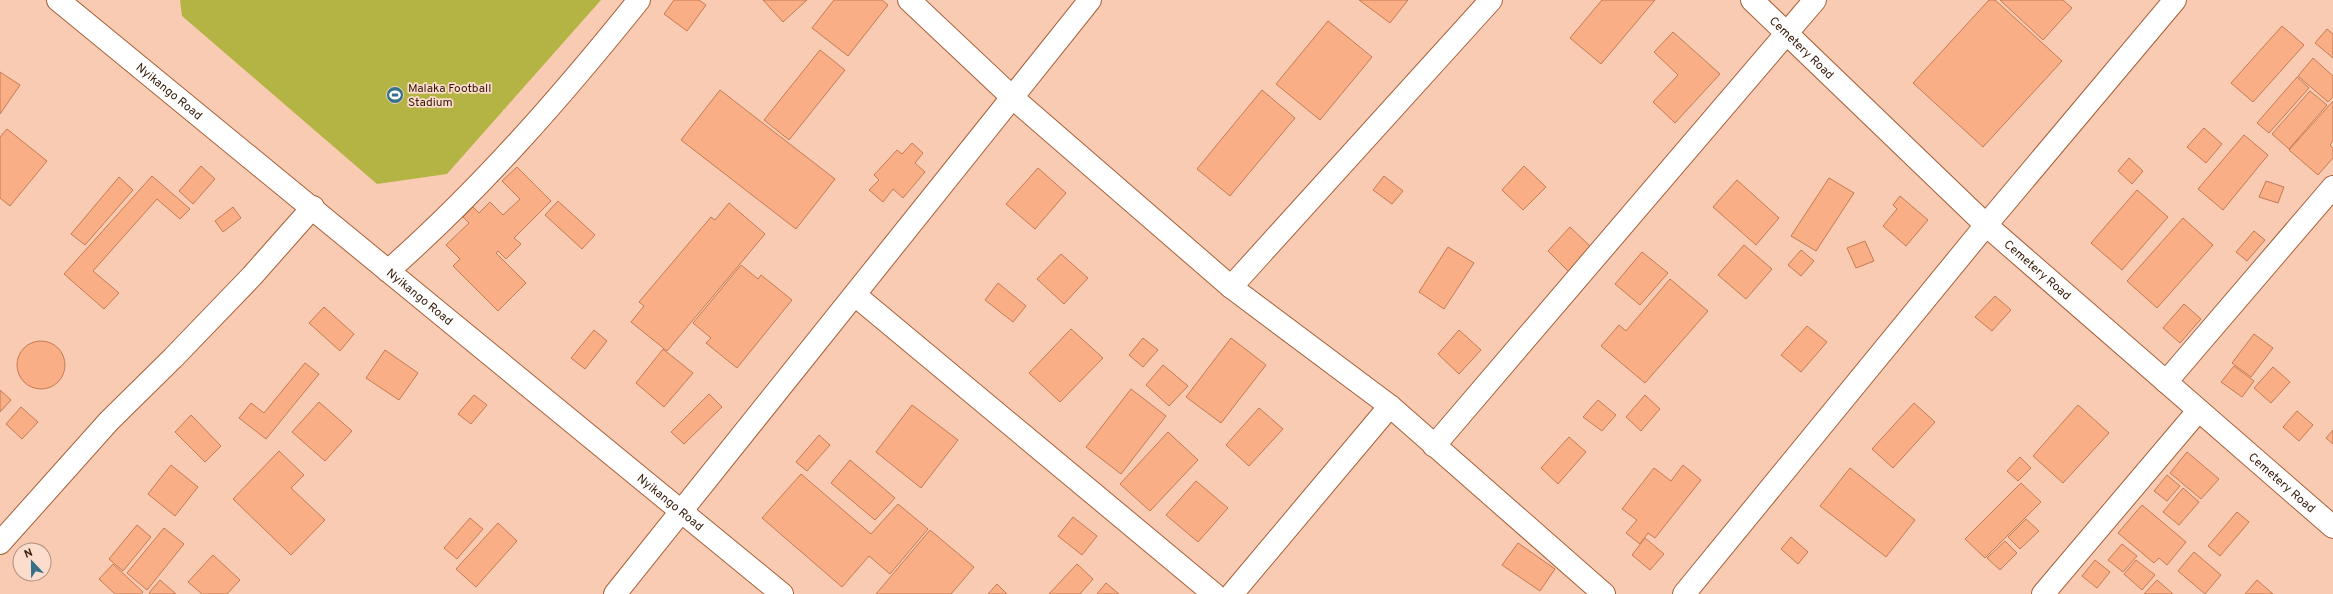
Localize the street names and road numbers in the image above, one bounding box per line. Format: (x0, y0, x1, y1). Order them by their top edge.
street label: Cemetery Road (1765, 14, 1837, 83)
street label: Nyikango Road (132, 60, 205, 124)
street label: Cemetery Road (2000, 237, 2074, 304)
street label: Nyikango Road (383, 266, 456, 330)
street label: Cemetery Road (2244, 450, 2318, 517)
street label: Nyikango Road (633, 471, 706, 535)

